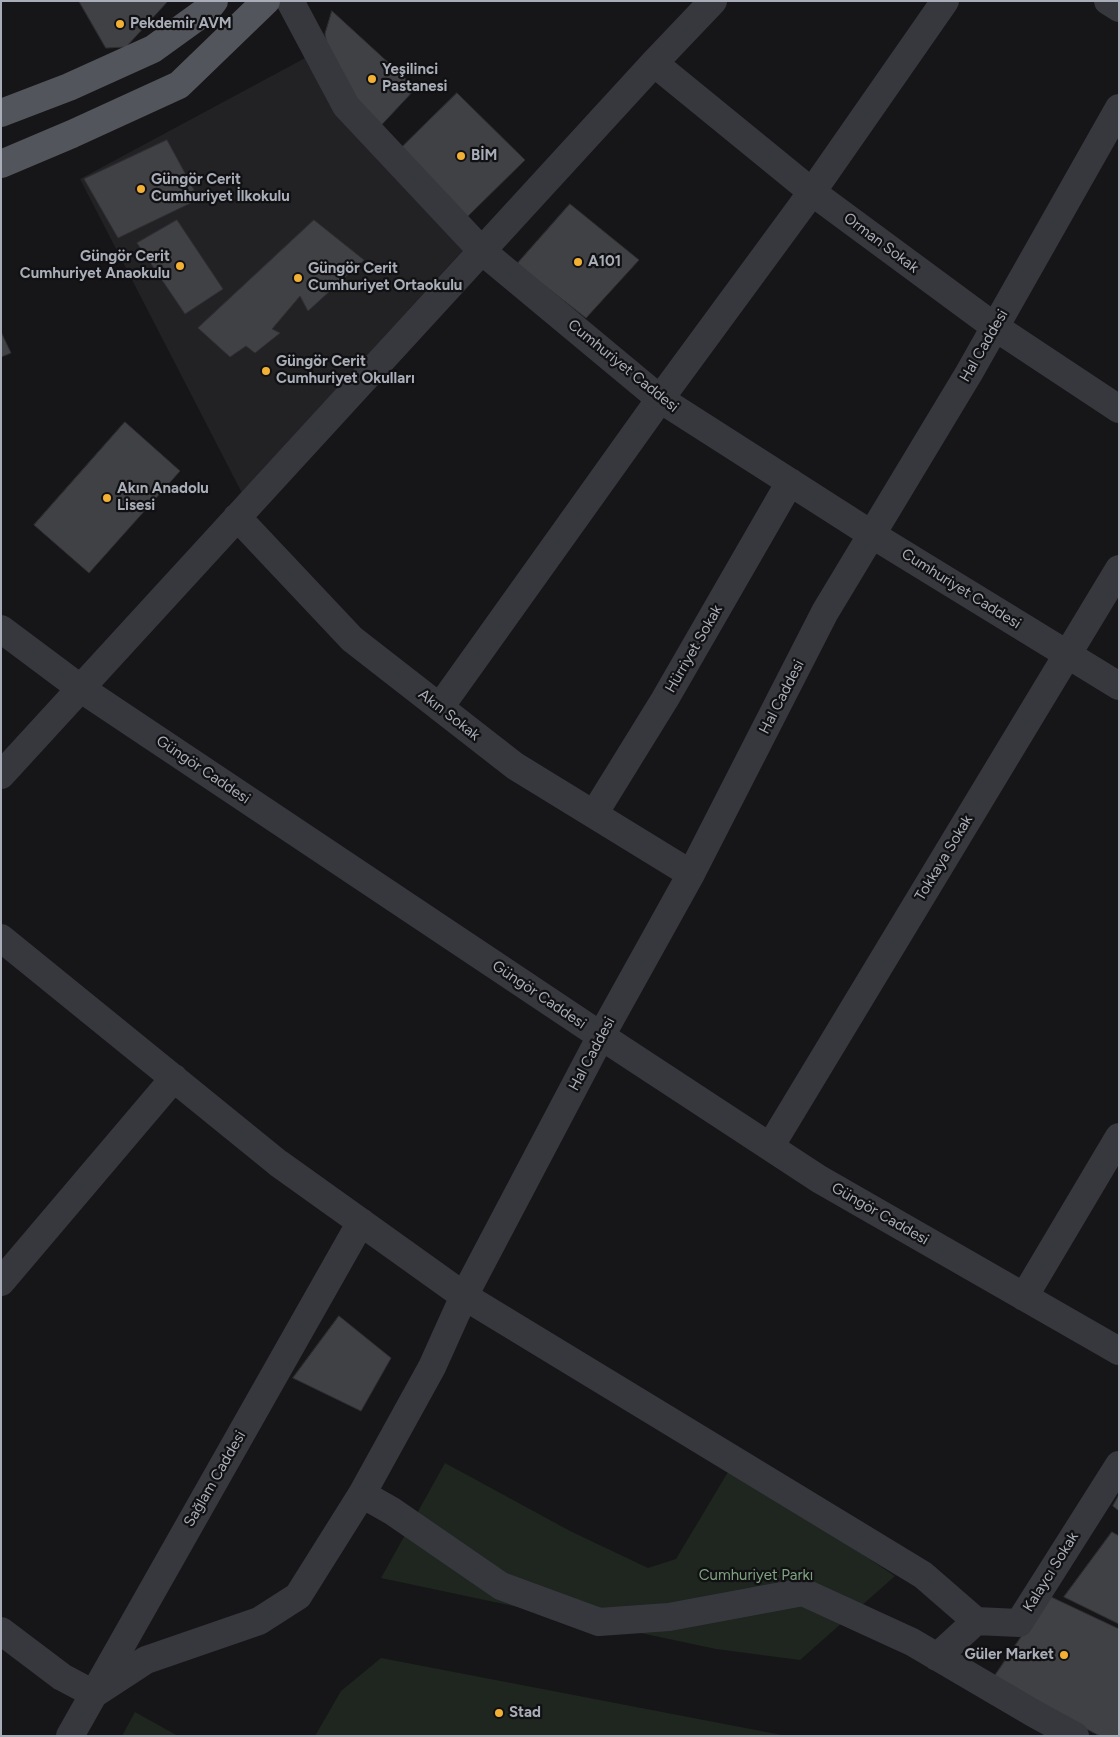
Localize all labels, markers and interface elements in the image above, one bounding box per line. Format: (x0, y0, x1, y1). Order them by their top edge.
place label: Pekdemir AVM (130, 15, 232, 33)
marker: Pekdemir AVM (114, 18, 126, 30)
place label: Yeşilinci Pastanesi (382, 61, 448, 96)
marker: Yeşilinci Pastanesi (366, 73, 378, 85)
place label: BİM (471, 147, 497, 165)
marker: BİM (455, 150, 467, 162)
place label: Güngör Cerit Cumhuriyet İlkokulu (151, 171, 290, 206)
marker: Güngör Cerit Cumhuriyet İlkokulu (135, 183, 147, 195)
street label: Orman Sokak (840, 209, 922, 277)
place label: Güngör Cerit Cumhuriyet Anaokulu (20, 248, 170, 283)
place label: A101 (588, 253, 621, 271)
marker: A101 (572, 256, 584, 268)
marker: Güngör Cerit Cumhuriyet Anaokulu (174, 260, 186, 272)
place label: Güngör Cerit Cumhuriyet Ortaokulu (308, 260, 462, 295)
marker: Güngör Cerit Cumhuriyet Ortaokulu (292, 272, 304, 284)
street label: Hal Caddesi (956, 307, 1012, 385)
street label: Cumhuriyet Caddesi (564, 316, 682, 416)
place label: Güngör Cerit Cumhuriyet Okulları (276, 353, 415, 388)
marker: Güngör Cerit Cumhuriyet Okulları (260, 365, 272, 377)
place label: Akın Anadolu Lisesi (117, 480, 209, 515)
marker: Akın Anadolu Lisesi (101, 492, 113, 504)
street label: Cumhuriyet Caddesi (898, 545, 1024, 633)
street label: Hürriyet Sokak (662, 602, 726, 696)
street label: Hal Caddesi (756, 657, 808, 737)
street label: Akın Sokak (415, 685, 483, 745)
street label: Güngör Caddesi (153, 732, 253, 808)
street label: Tokkaya Sokak (911, 812, 977, 904)
street label: Güngör Caddesi (489, 957, 589, 1033)
street label: Hal Caddesi (565, 1014, 619, 1094)
street label: Güngör Caddesi (828, 1179, 932, 1249)
street label: Sağlam Caddesi (180, 1428, 250, 1530)
street label: Kalaycı Sokak (1019, 1529, 1083, 1615)
park label: Cumhuriyet Parkı (699, 1567, 813, 1585)
place label: Güler Market (965, 1646, 1054, 1664)
marker: Güler Market (1058, 1649, 1070, 1661)
place label: Stad (509, 1704, 541, 1722)
marker: Stad (493, 1707, 505, 1719)

